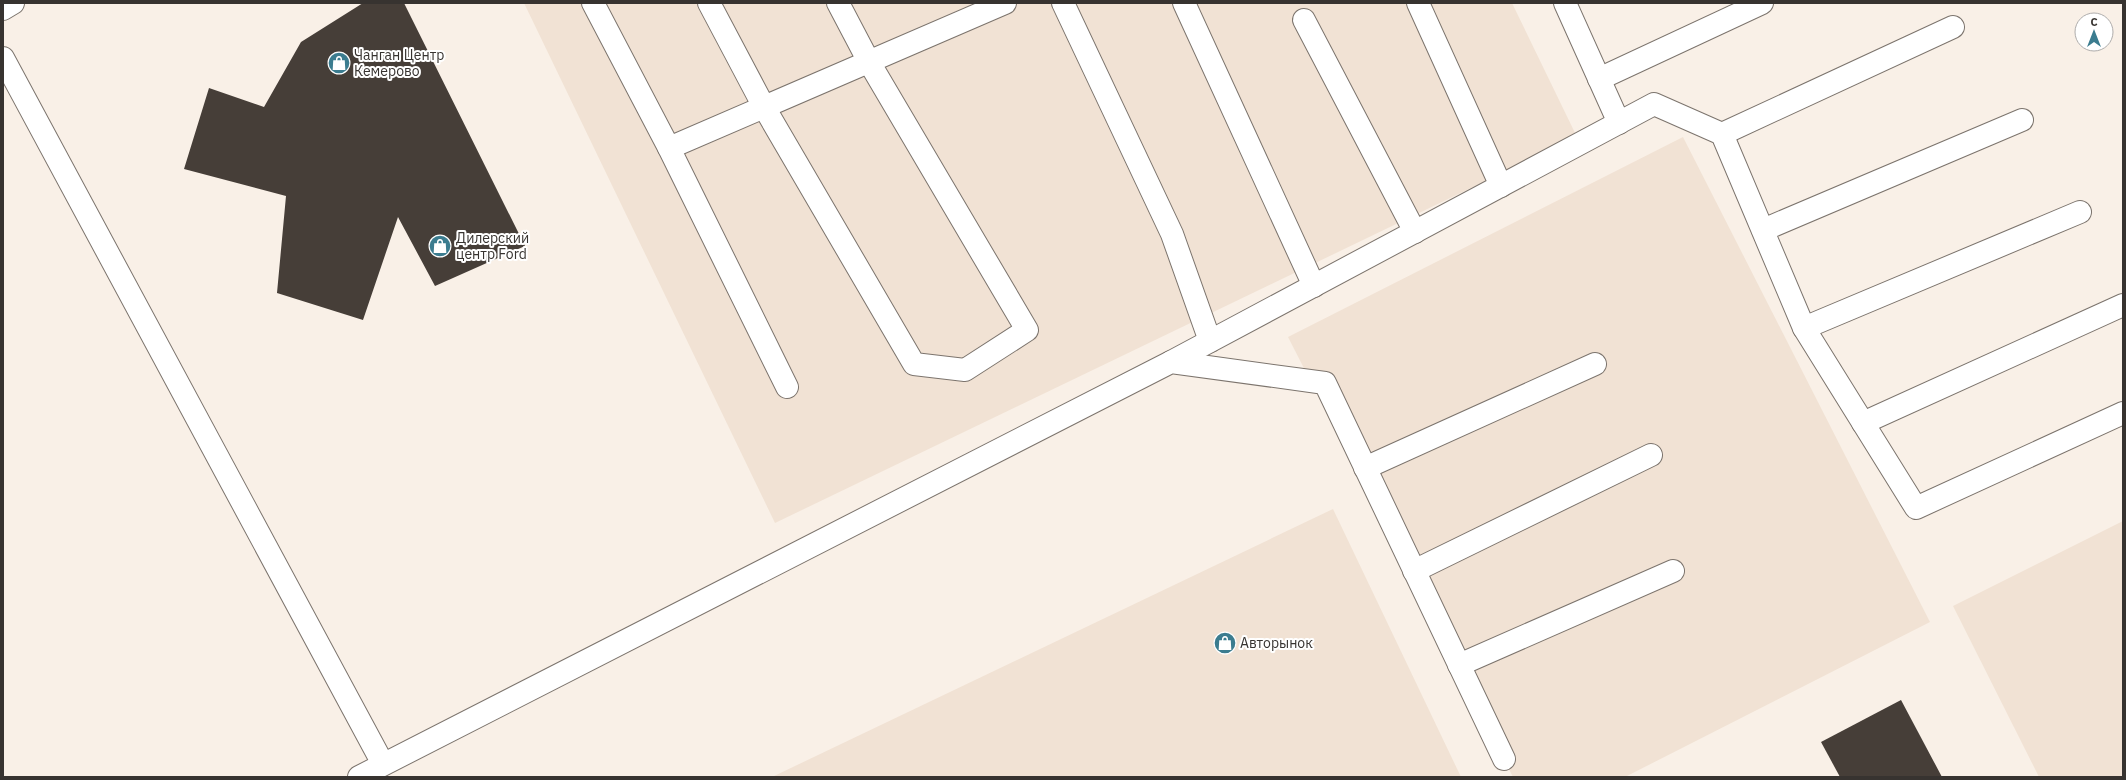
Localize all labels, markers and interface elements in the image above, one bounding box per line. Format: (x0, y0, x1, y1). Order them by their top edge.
north arrow (2074, 12, 2114, 52)
text: С (2090, 15, 2098, 29)
place label: Чанган Центр Кемерово (354, 46, 444, 80)
shop icon: Чанган Центр Кемерово (326, 50, 352, 76)
place label: Дилерский центр Ford (456, 229, 529, 263)
shop icon: Дилерский центр Ford (427, 233, 453, 259)
shop icon: Авторынок (1212, 630, 1238, 656)
place label: Авторынок (1240, 634, 1313, 652)

